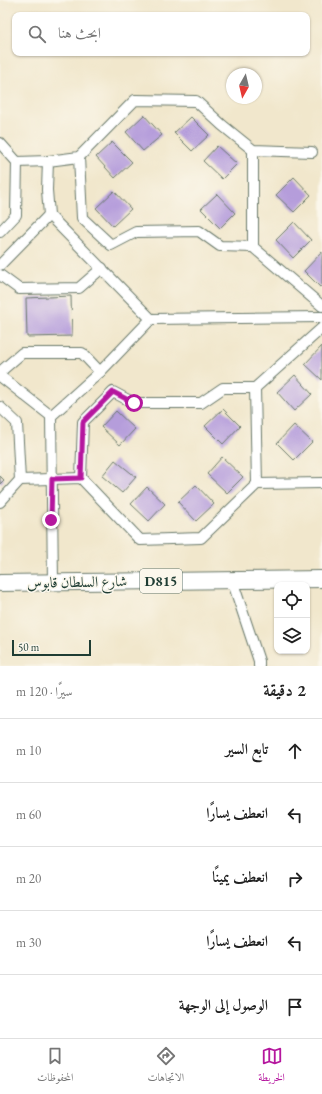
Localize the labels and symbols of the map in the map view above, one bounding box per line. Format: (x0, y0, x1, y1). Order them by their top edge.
north arrow (226, 68, 262, 104)
route start (125, 394, 143, 412)
route end (42, 511, 60, 529)
road number: D815 (140, 569, 182, 593)
street label: شارع السلطان قابوس (27, 571, 127, 596)
scale bar (12, 638, 91, 657)

